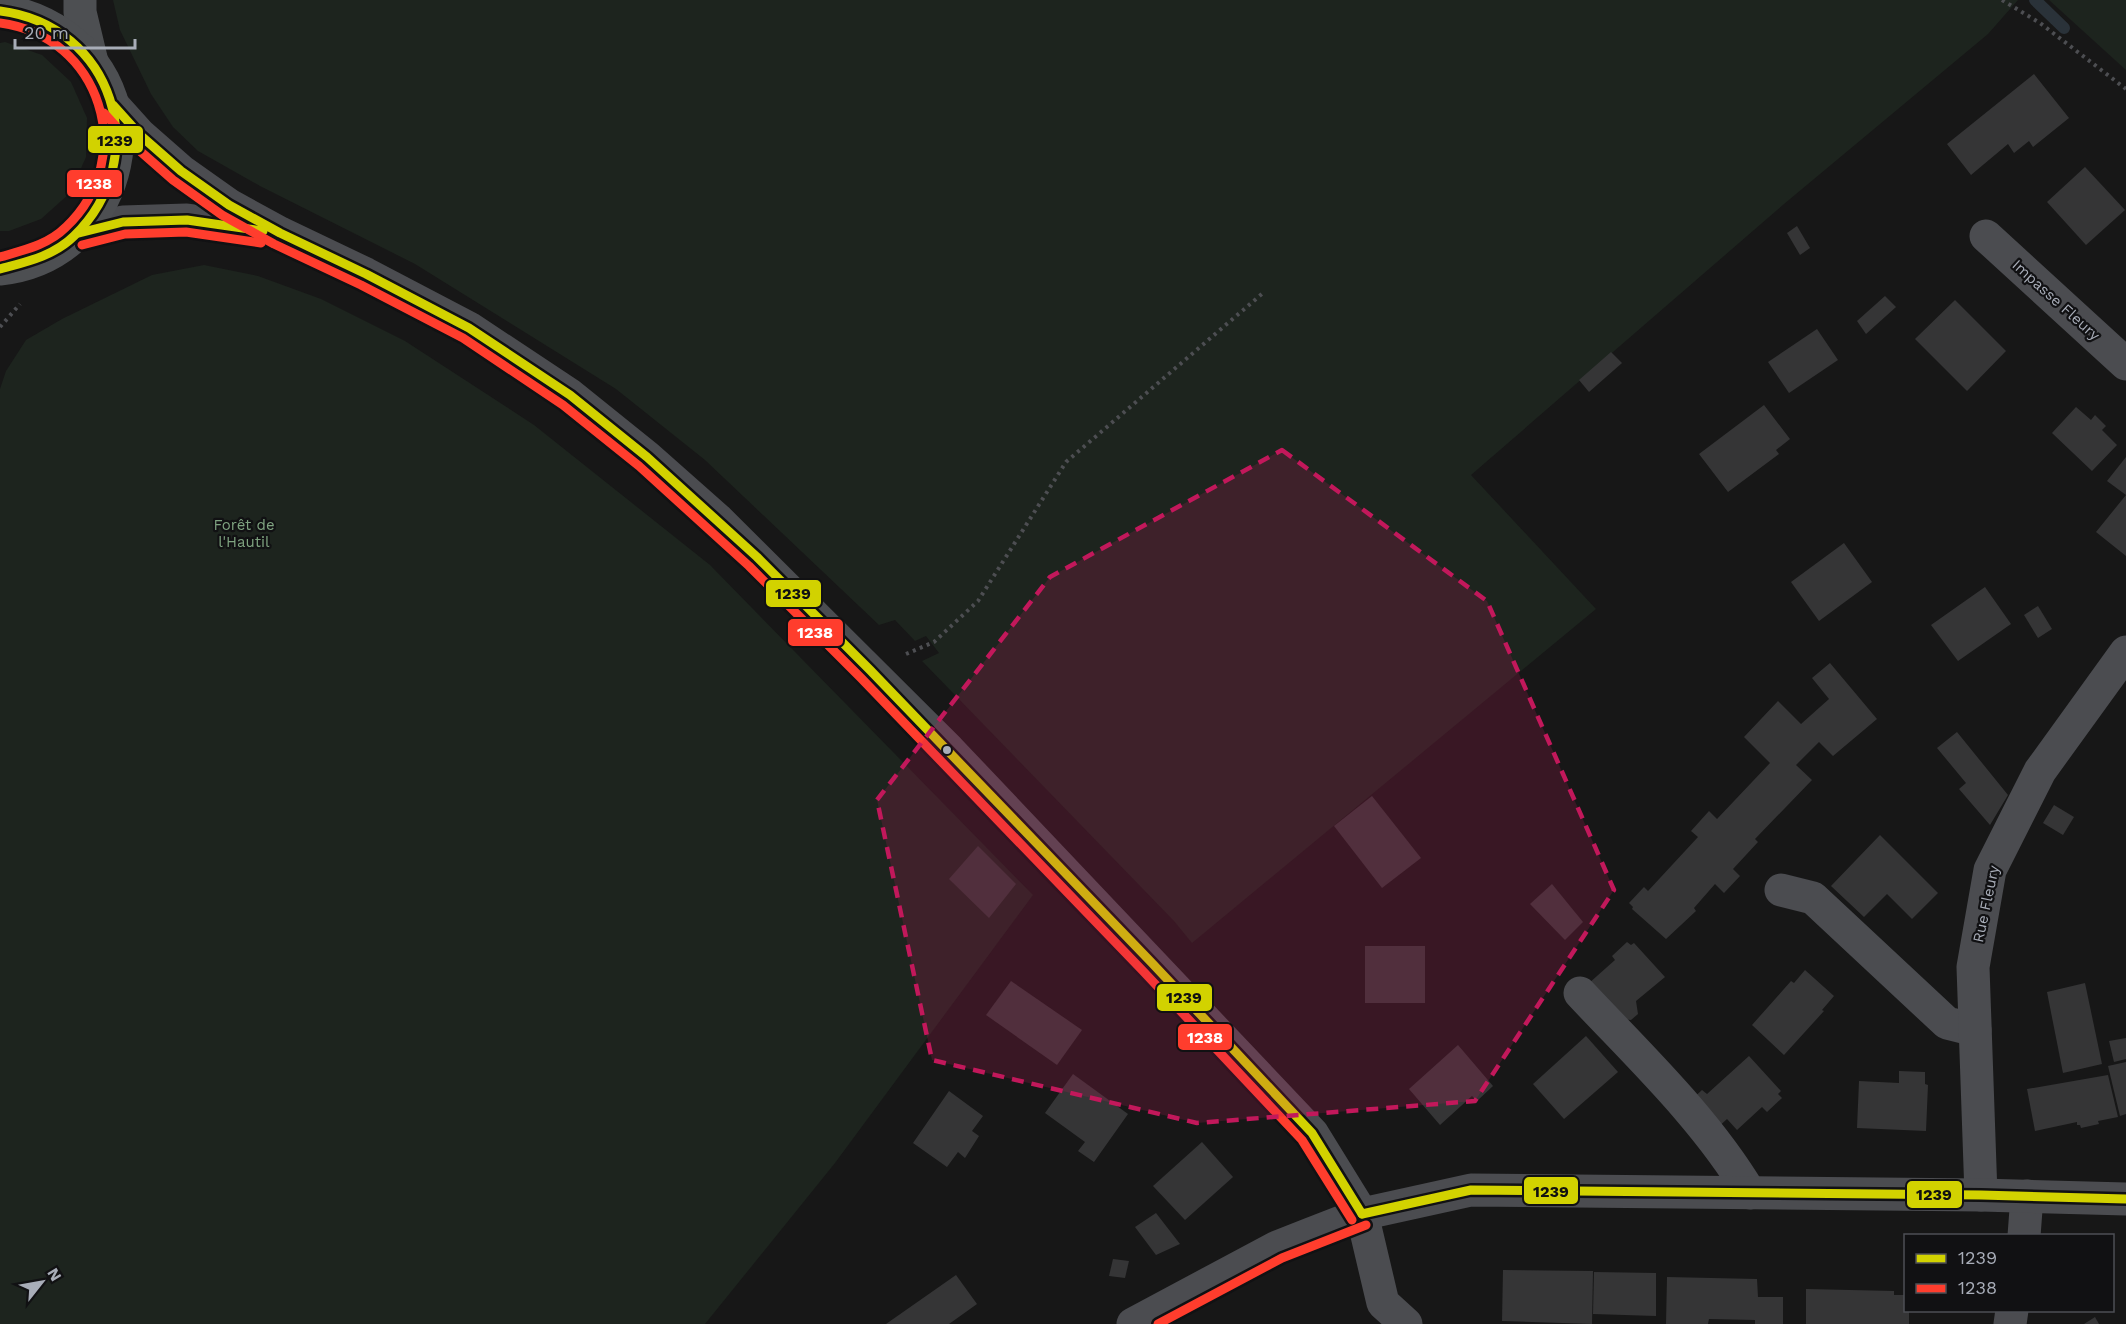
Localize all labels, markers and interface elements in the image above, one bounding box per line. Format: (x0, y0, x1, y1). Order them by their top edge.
scale bar (15, 12, 135, 50)
text: 20 m (24, 22, 69, 43)
line badge: 1239 (87, 125, 144, 154)
text: 1239 (97, 131, 133, 150)
line badge: 1238 (66, 169, 123, 198)
text: 1238 (76, 174, 112, 193)
street label: Impasse Fleury (2008, 256, 2104, 344)
park label: Forêt de l'Hautil (213, 516, 275, 551)
line badge: 1239 (765, 579, 822, 608)
text: 1239 (775, 584, 811, 603)
line badge: 1238 (787, 618, 844, 647)
text: 1238 (797, 623, 833, 642)
unlabelled marker (941, 744, 953, 756)
street label: Rue Fleury (1969, 864, 2003, 944)
line badge: 1239 (1156, 983, 1213, 1012)
text: 1239 (1166, 988, 1202, 1007)
line badge: 1238 (1177, 1023, 1233, 1051)
text: 1238 (1187, 1028, 1223, 1047)
line badge: 1239 (1523, 1176, 1579, 1205)
line badge: 1239 (1906, 1180, 1963, 1209)
text: 1239 (1533, 1182, 1569, 1201)
text: 1239 (1916, 1185, 1952, 1204)
legend (1904, 1234, 2114, 1312)
text: 1239 (1958, 1247, 1997, 1268)
north arrow (12, 1252, 72, 1312)
text: N (43, 1265, 66, 1285)
text: 1238 (1958, 1277, 1997, 1298)

